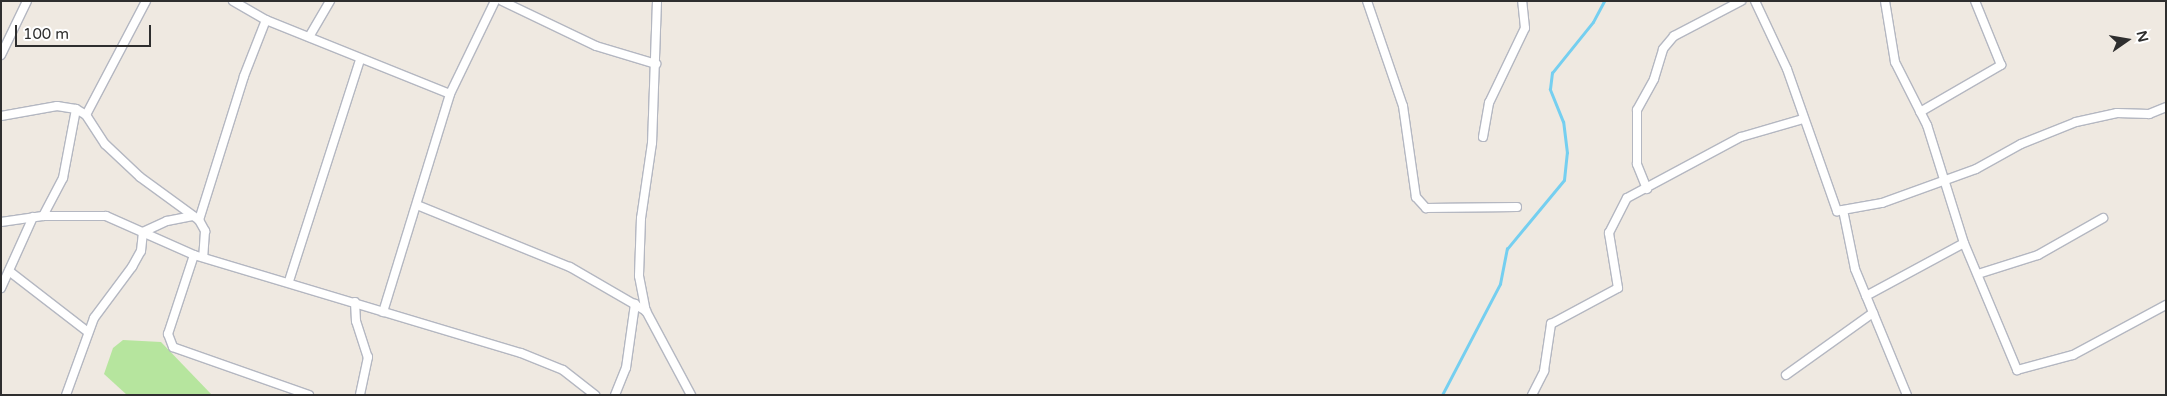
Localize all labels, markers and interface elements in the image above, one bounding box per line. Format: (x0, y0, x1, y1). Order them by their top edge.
scale bar (18, 15, 154, 47)
north arrow (2102, 15, 2152, 65)
text: 100 m (23, 25, 69, 43)
text: N (2133, 29, 2152, 44)

